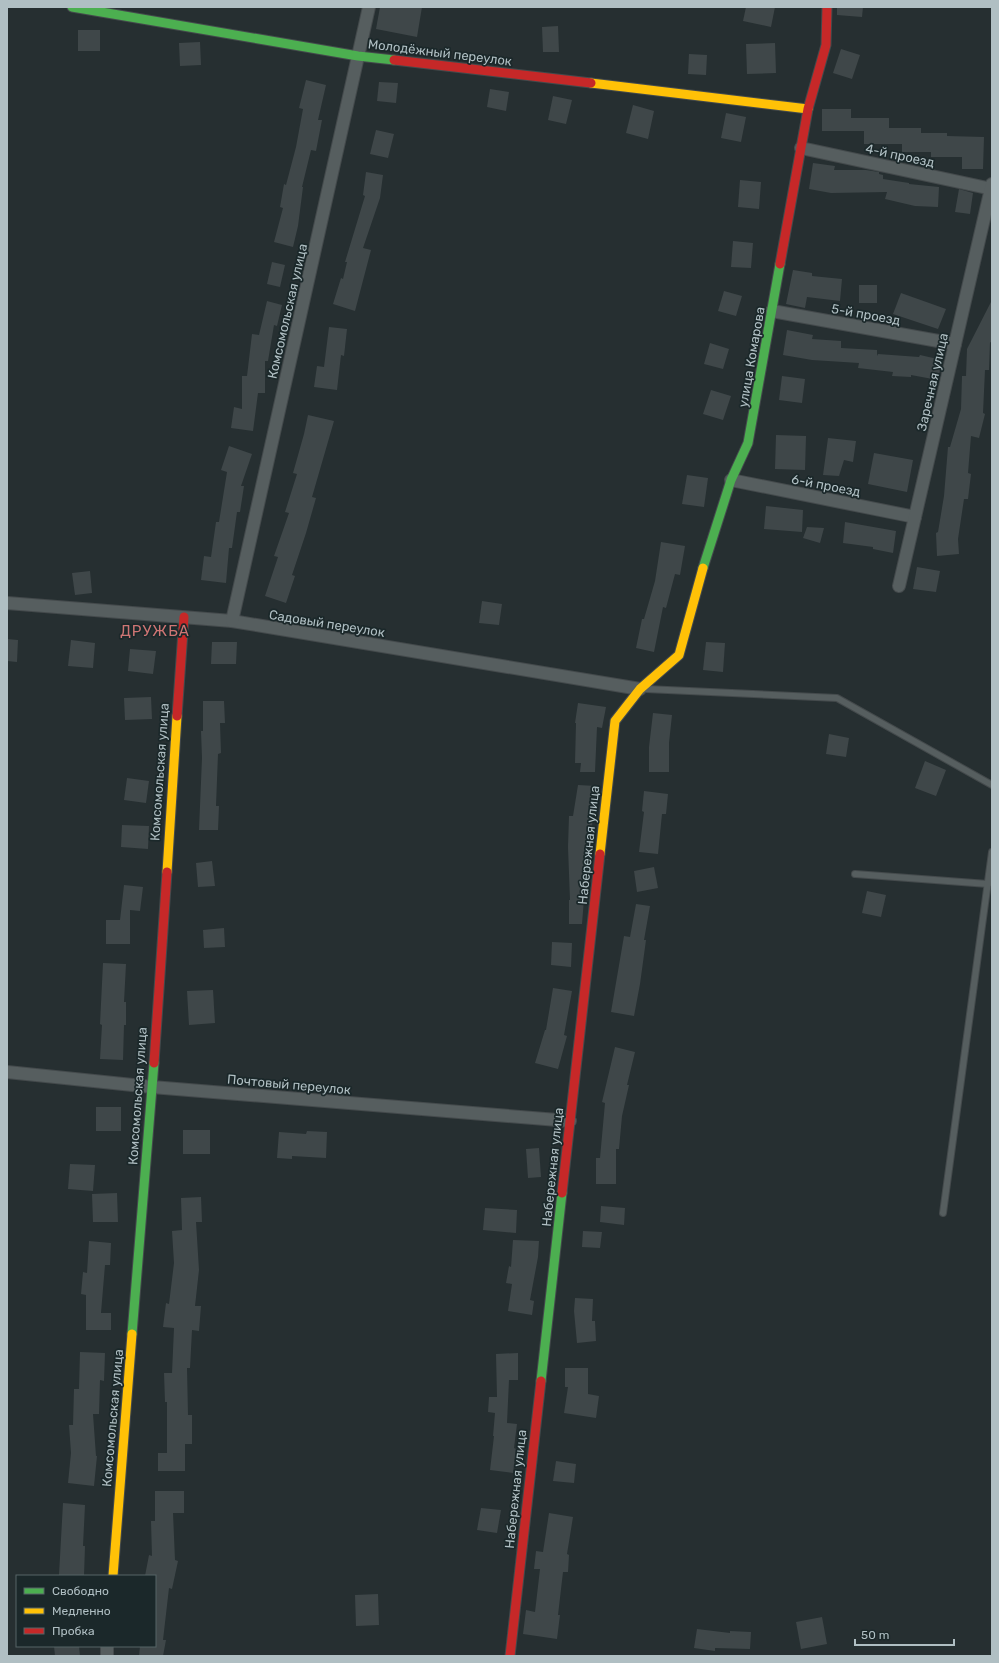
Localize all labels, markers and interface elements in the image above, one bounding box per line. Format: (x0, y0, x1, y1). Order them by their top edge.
street label: Молодёжный переулок (367, 36, 513, 69)
street label: 4-й проезд (864, 141, 936, 170)
street label: Комсомольская улица (265, 242, 310, 380)
street label: 5-й проезд (830, 301, 902, 328)
street label: улица Комарова (735, 306, 768, 408)
street label: Заречная улица (914, 332, 951, 433)
street label: 6-й проезд (790, 471, 862, 500)
street label: Садовый переулок (268, 607, 386, 640)
district label: ДРУЖБА (120, 622, 190, 640)
street label: Комсомольская улица (147, 703, 172, 841)
street label: Набережная улица (575, 785, 602, 905)
street label: Комсомольская улица (125, 1027, 150, 1165)
street label: Почтовый переулок (227, 1072, 351, 1097)
street label: Набережная улица (539, 1107, 566, 1227)
street label: Комсомольская улица (99, 1349, 126, 1488)
street label: Набережная улица (502, 1429, 529, 1549)
legend (16, 1575, 156, 1647)
text: Свободно (52, 1584, 109, 1598)
text: Медленно (52, 1604, 111, 1618)
scale bar (855, 1621, 954, 1647)
text: Пробка (52, 1624, 95, 1638)
text: 50 m (861, 1628, 889, 1642)

